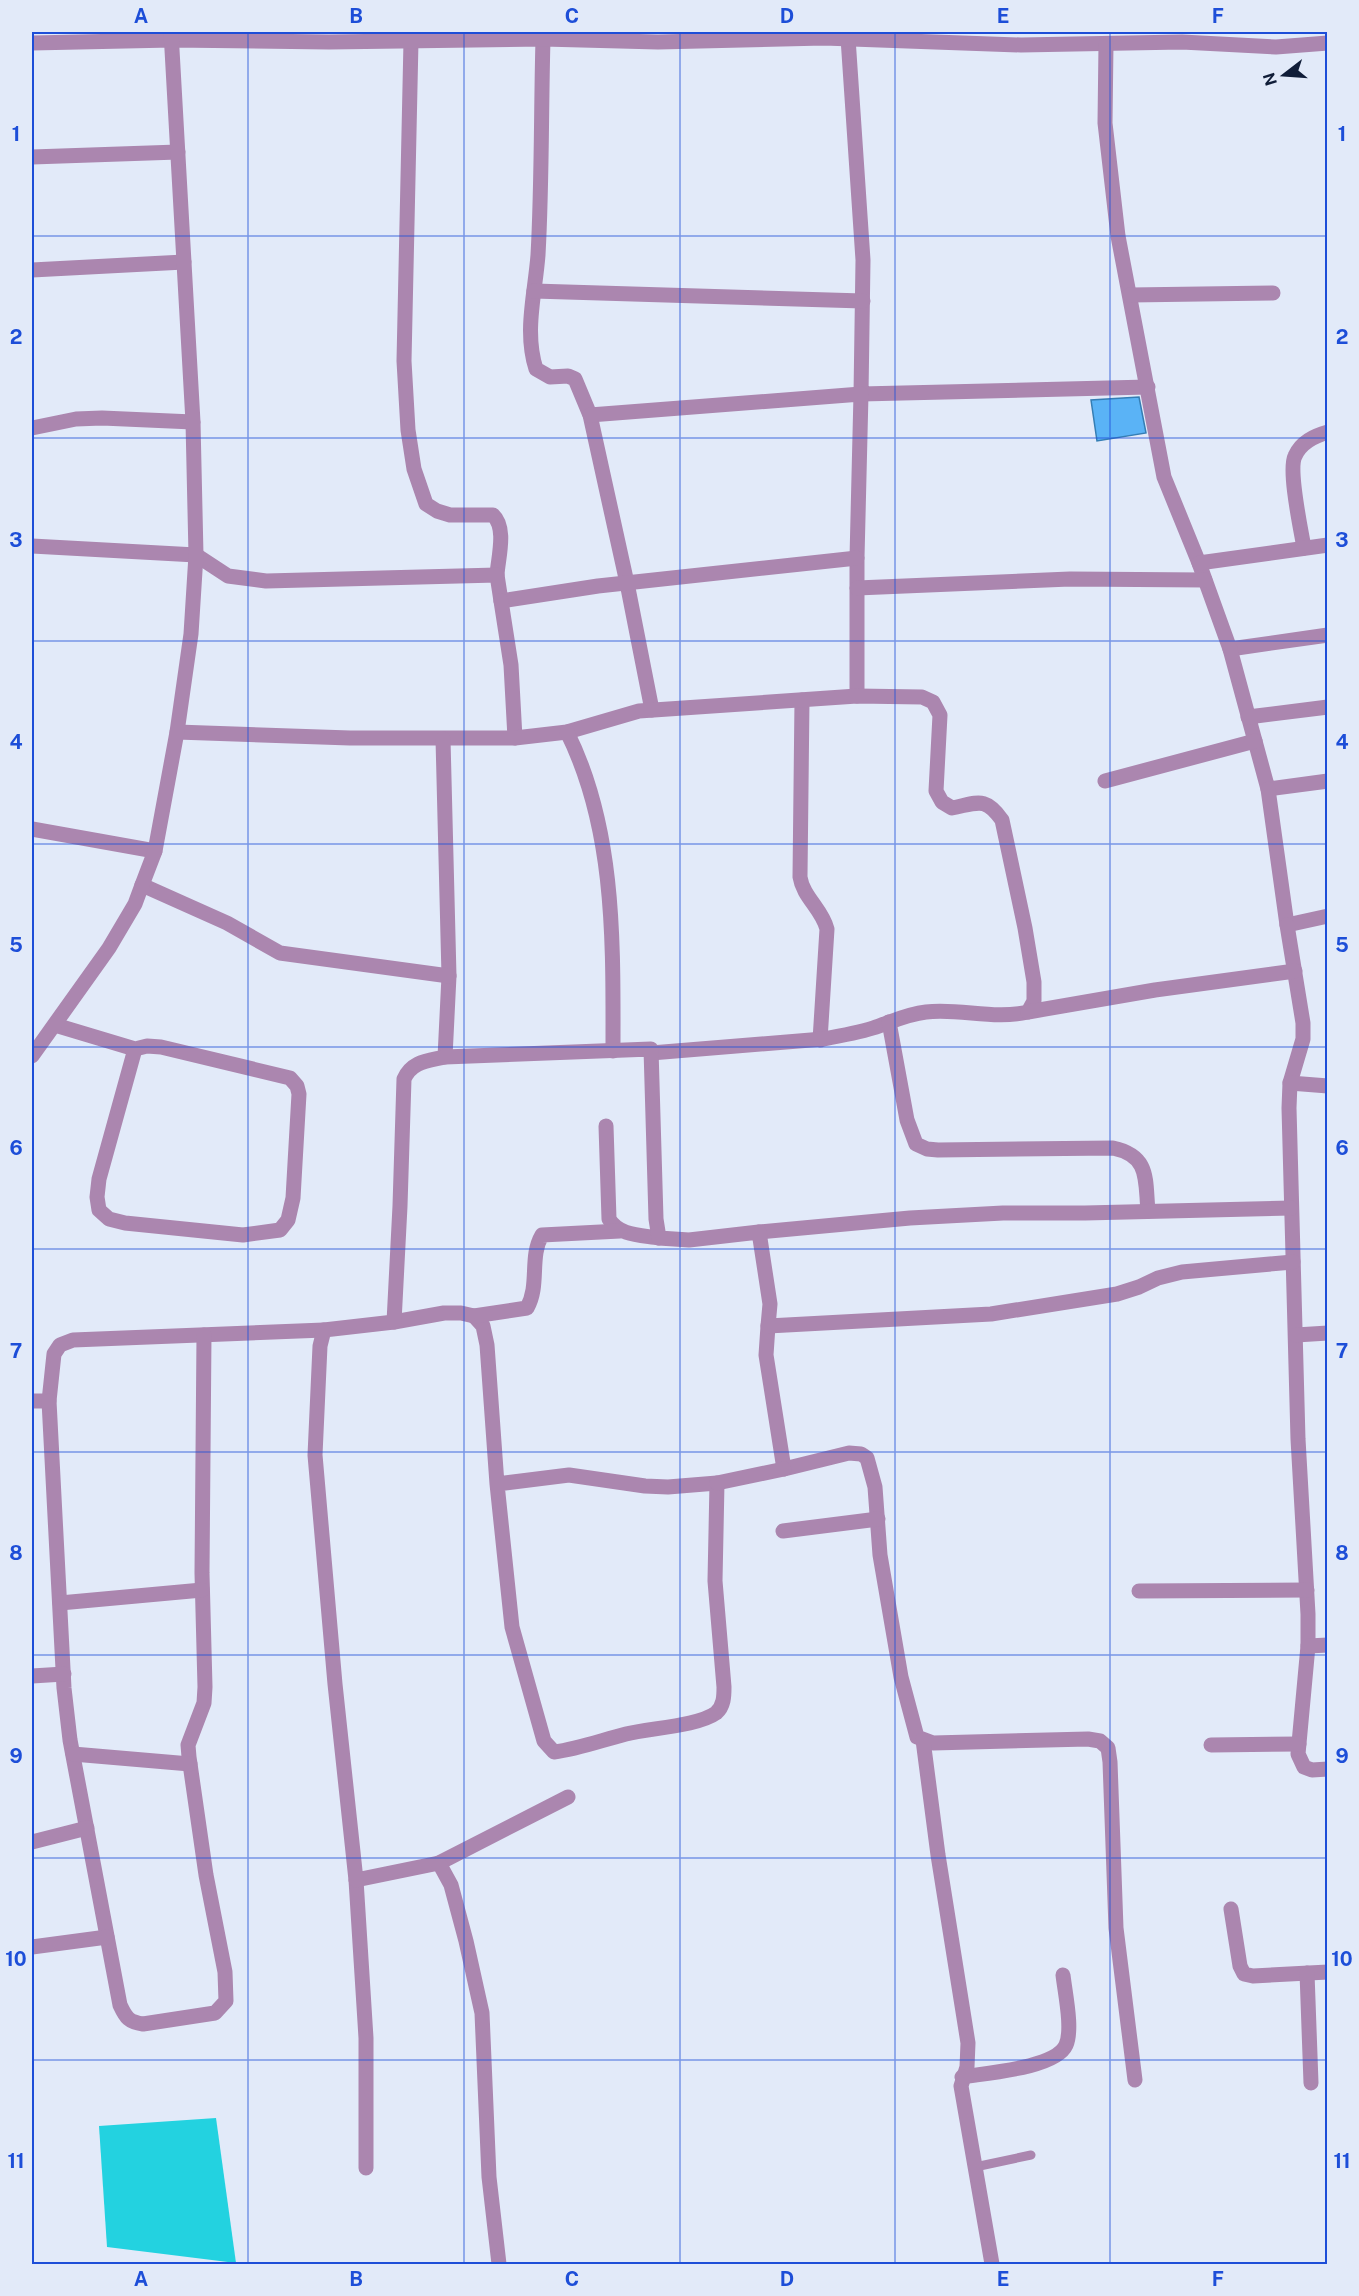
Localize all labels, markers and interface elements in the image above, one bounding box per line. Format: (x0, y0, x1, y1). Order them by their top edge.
text: A (134, 4, 148, 28)
text: B (349, 4, 363, 28)
text: C (565, 4, 579, 28)
text: D (780, 4, 794, 28)
text: E (997, 4, 1009, 28)
text: F (1212, 4, 1224, 28)
north arrow (1254, 45, 1314, 105)
text: N (1259, 70, 1281, 88)
text: 1 (12, 122, 20, 146)
text: 1 (1338, 122, 1346, 146)
text: 2 (10, 325, 22, 349)
text: 2 (1336, 325, 1348, 349)
text: 3 (9, 528, 23, 552)
text: 3 (1335, 528, 1349, 552)
text: 4 (9, 730, 23, 754)
text: 4 (1335, 730, 1349, 754)
text: 5 (9, 933, 23, 957)
text: 5 (1335, 933, 1349, 957)
text: 6 (9, 1136, 23, 1160)
text: 6 (1335, 1136, 1349, 1160)
text: 7 (10, 1339, 22, 1363)
text: 7 (1336, 1339, 1348, 1363)
text: 8 (9, 1541, 23, 1565)
text: 8 (1335, 1541, 1349, 1565)
text: 9 (9, 1744, 23, 1768)
text: 9 (1335, 1744, 1349, 1768)
text: 10 (5, 1947, 27, 1971)
text: 10 (1331, 1947, 1353, 1971)
text: 11 (7, 2149, 25, 2173)
text: 11 (1333, 2149, 1351, 2173)
text: A (134, 2267, 148, 2291)
text: B (349, 2267, 363, 2291)
text: C (565, 2267, 579, 2291)
text: D (780, 2267, 794, 2291)
text: E (997, 2267, 1009, 2291)
text: F (1212, 2267, 1224, 2291)

